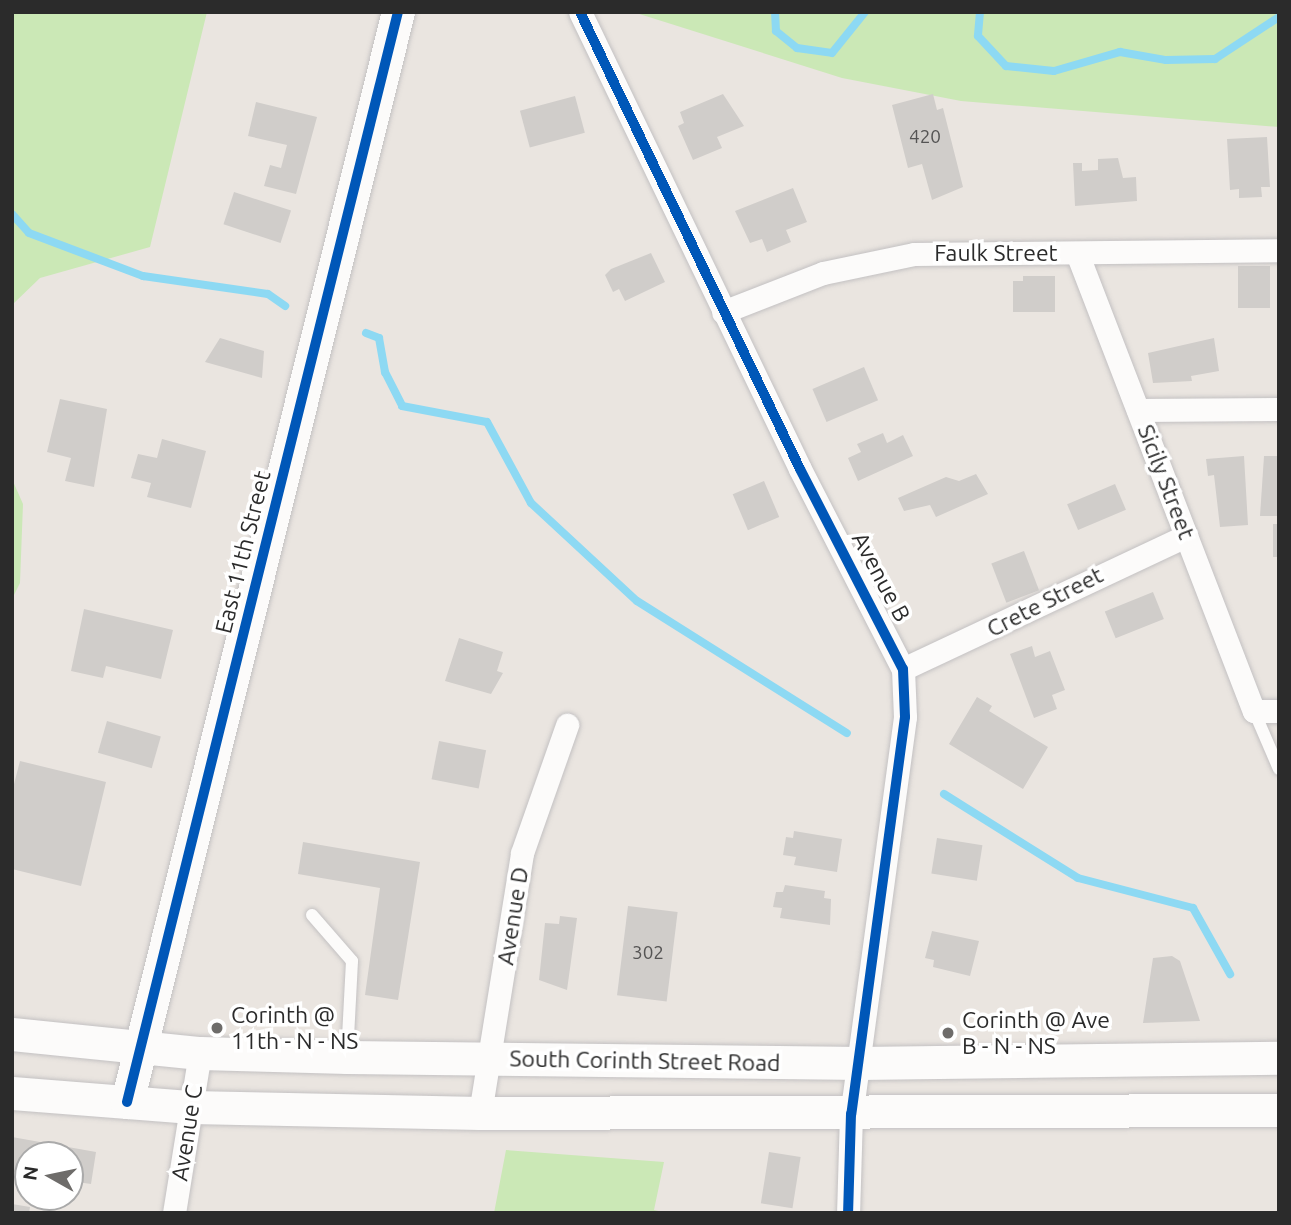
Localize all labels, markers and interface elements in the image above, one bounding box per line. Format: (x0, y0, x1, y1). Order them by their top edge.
house number: 420 (909, 126, 941, 148)
street label: Faulk Street (934, 239, 1058, 267)
street label: Sicily Street (1132, 421, 1200, 543)
street label: East 11th Street (209, 468, 277, 636)
street label: Avenue B (846, 528, 916, 626)
street label: Crete Street (982, 561, 1108, 643)
street label: Avenue D (492, 865, 534, 967)
house number: 302 (632, 942, 664, 964)
place label: Corinth @ 11th - N - NS (231, 1001, 358, 1055)
place label: Corinth @ Ave B - N - NS (962, 1006, 1110, 1060)
marker: Corinth @ 11th - N - NS (209, 1020, 225, 1036)
marker: Corinth @ Ave B - N - NS (940, 1025, 956, 1041)
street label: South Corinth Street Road (509, 1045, 781, 1077)
street label: Avenue C (166, 1083, 208, 1183)
north arrow (14, 1141, 84, 1211)
text: N (18, 1164, 42, 1182)

